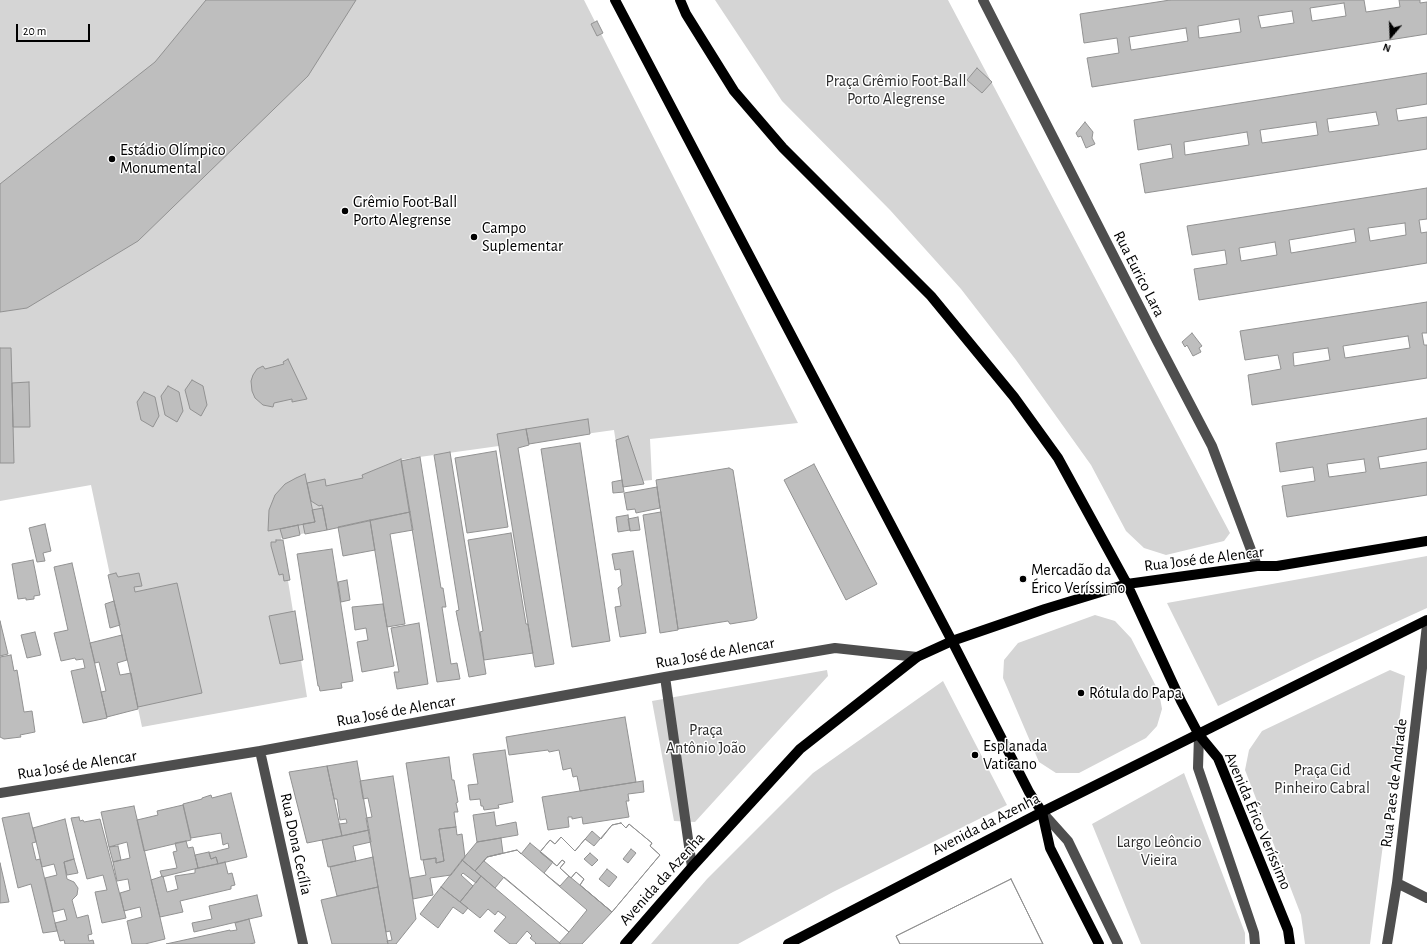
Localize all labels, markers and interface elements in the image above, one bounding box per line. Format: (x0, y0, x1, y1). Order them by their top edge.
scale bar (18, 16, 92, 42)
north arrow (1371, 16, 1411, 56)
text: 20 m (23, 25, 46, 37)
text: N (1382, 41, 1392, 54)
park label: Praça Grêmio Foot-Ball Porto Alegrense (826, 71, 966, 109)
place label: Estádio Olímpico Monumental (120, 140, 226, 178)
marker: Estádio Olímpico Monumental (107, 154, 117, 164)
place label: Grêmio Foot-Ball Porto Alegrense (353, 192, 457, 230)
marker: Grêmio Foot-Ball Porto Alegrense (340, 206, 350, 216)
place label: Campo Suplementar (482, 218, 563, 256)
street label: Rua Eurico Lara (1109, 228, 1169, 320)
marker: Campo Suplementar (469, 232, 479, 242)
street label: Rua José de Alencar (1143, 542, 1265, 576)
place label: Mercadão da Érico Veríssimo (1031, 560, 1125, 598)
marker: Mercadão da Érico Veríssimo (1018, 574, 1028, 584)
street label: Rua José de Alencar (654, 633, 776, 673)
place label: Rótula do Papa (1089, 683, 1182, 703)
marker: Rótula do Papa (1076, 688, 1086, 698)
street label: Rua José de Alencar (335, 691, 457, 731)
street label: Rua Paes de Andrade (1377, 717, 1411, 849)
park label: Praça Antônio João (666, 720, 746, 758)
place label: Esplanada Vaticano (983, 736, 1047, 774)
street label: Rua José de Alencar (16, 746, 138, 784)
street label: Avenida Érico Veríssimo (1220, 749, 1296, 893)
marker: Esplanada Vaticano (970, 750, 980, 760)
park label: Praça Cid Pinheiro Cabral (1274, 760, 1370, 798)
street label: Avenida da Azenha (929, 789, 1043, 859)
street label: Rua Dona Cecília (276, 791, 316, 897)
street label: Avenida da Azenha (615, 829, 709, 929)
park label: Largo Leôncio Vieira (1117, 832, 1201, 870)

